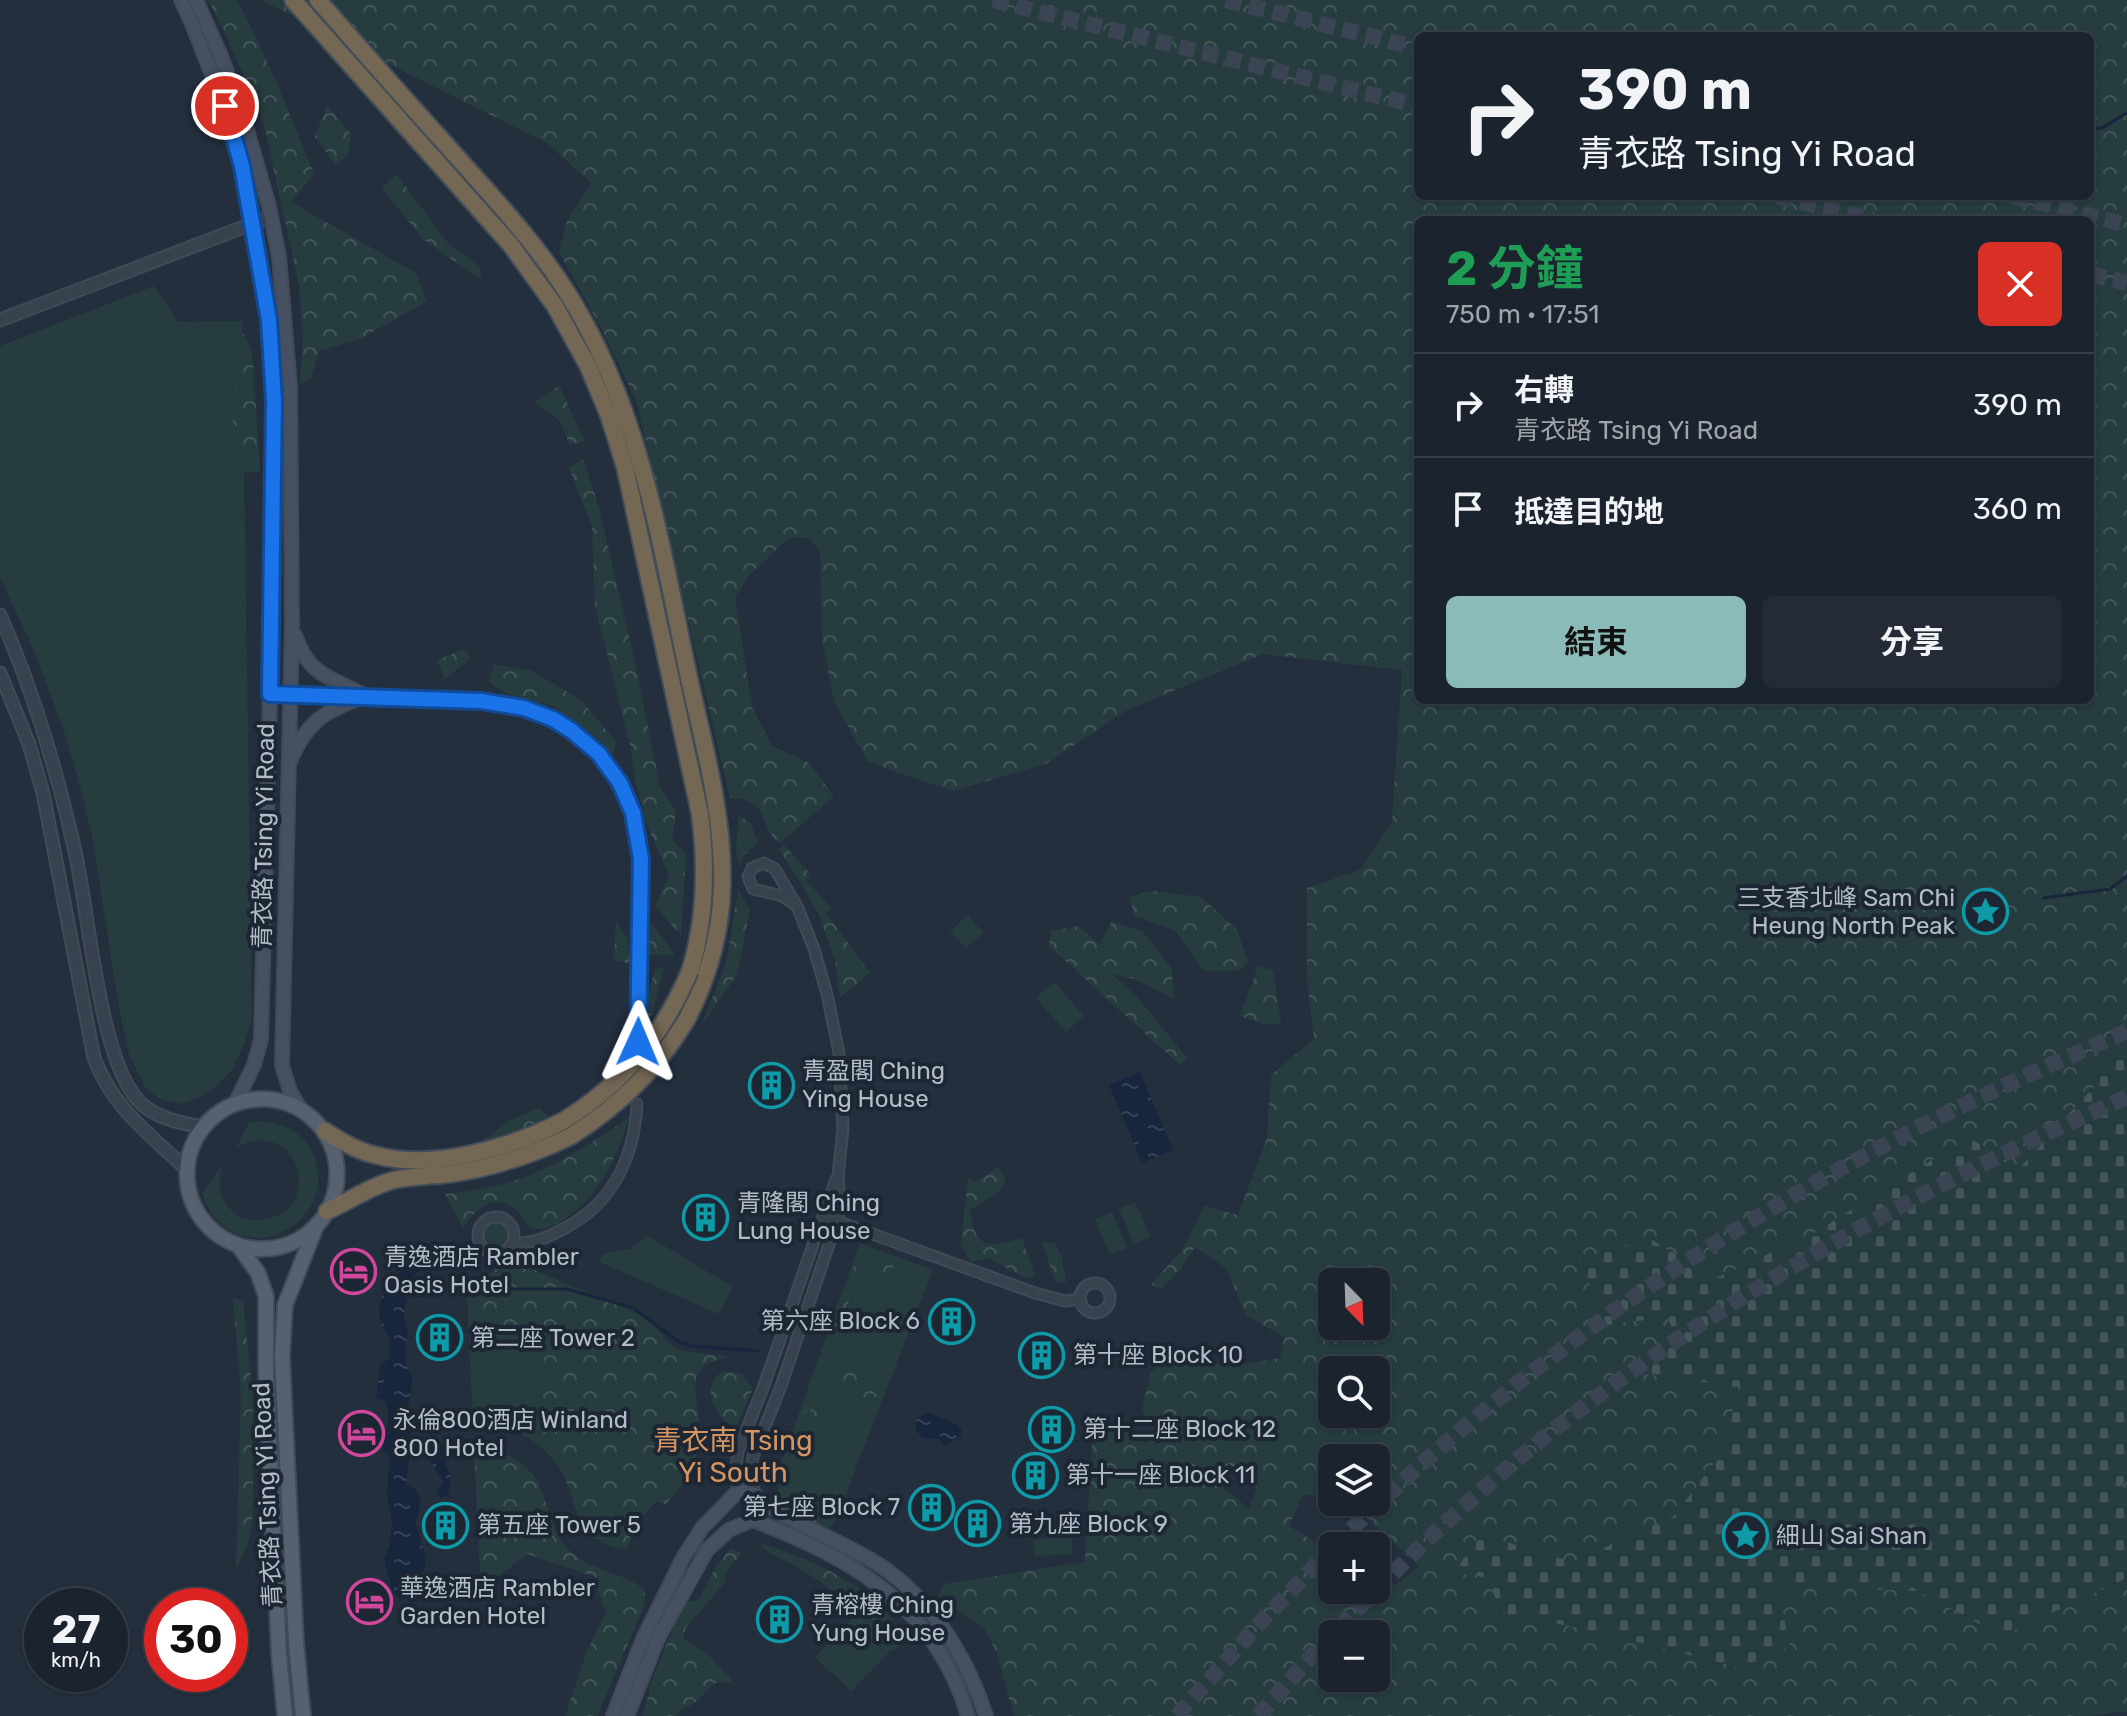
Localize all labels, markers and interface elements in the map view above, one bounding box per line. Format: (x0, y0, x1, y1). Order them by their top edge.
text: 390 m (1578, 57, 1752, 123)
icon: right (1446, 64, 1550, 168)
pin (191, 72, 259, 140)
icon: arrive (203, 84, 247, 128)
text: 青衣路 Tsing Yi Road (1578, 132, 1916, 175)
text: 2 分鐘 (1446, 240, 1583, 297)
button: close (1978, 242, 2062, 326)
text: 750 m · 17:51 (1446, 299, 1599, 330)
text: 右轉 (1514, 372, 1574, 408)
icon: right (1446, 383, 1490, 427)
text: 390 m (1973, 387, 2062, 423)
text: 青衣路 Tsing Yi Road (1514, 415, 1758, 446)
icon: arrive (1446, 487, 1490, 531)
text: 360 m (1973, 491, 2062, 527)
text: 抵達目的地 (1514, 494, 1664, 530)
button: 結束 (1446, 596, 1746, 688)
button: 分享 (1762, 596, 2062, 688)
street label: 青衣路 Tsing Yi Road (248, 723, 280, 949)
place label: 三支香北峰 Sam Chi Heung North Peak (1737, 884, 1956, 940)
place icon: 三支香北峰 Sam Chi Heung North Peak (1962, 888, 2010, 936)
position arrow (596, 1000, 680, 1084)
place label: 青盈閣 Ching Ying House (802, 1057, 945, 1113)
building icon: 青盈閣 Ching Ying House (747, 1061, 795, 1109)
place label: 青隆閣 Ching Lung House (737, 1189, 880, 1245)
building icon: 青隆閣 Ching Lung House (682, 1193, 730, 1241)
place label: 青逸酒店 Rambler Oasis Hotel (384, 1243, 579, 1299)
hotel icon: 青逸酒店 Rambler Oasis Hotel (329, 1247, 377, 1295)
north arrow (1318, 1268, 1390, 1340)
map controls (1318, 1268, 1390, 1692)
building icon: 第六座 Block 6 (927, 1297, 975, 1345)
place label: 第六座 Block 6 (761, 1307, 920, 1335)
building icon: 第二座 Tower 2 (416, 1314, 464, 1362)
place label: 第二座 Tower 2 (471, 1324, 635, 1352)
building icon: 第十座 Block 10 (1018, 1331, 1066, 1379)
place label: 第十座 Block 10 (1073, 1341, 1243, 1369)
button: search (1318, 1356, 1390, 1428)
street label: 青衣路 Tsing Yi Road (247, 1382, 287, 1608)
building icon: 第十二座 Block 12 (1028, 1405, 1076, 1453)
place label: 永倫800酒店 Winland 800 Hotel (393, 1406, 628, 1462)
hotel icon: 永倫800酒店 Winland 800 Hotel (338, 1410, 386, 1458)
place label: 第十二座 Block 12 (1083, 1415, 1276, 1443)
district label: 青衣南 Tsing Yi South (653, 1424, 813, 1489)
button: layers (1318, 1444, 1390, 1516)
building icon: 第十一座 Block 11 (1011, 1451, 1059, 1499)
place label: 第十一座 Block 11 (1066, 1461, 1255, 1489)
building icon: 第七座 Block 7 (907, 1483, 955, 1531)
place label: 第七座 Block 7 (743, 1493, 900, 1521)
building icon: 第九座 Block 9 (954, 1500, 1002, 1548)
building icon: 第五座 Tower 5 (422, 1501, 470, 1549)
place label: 第九座 Block 9 (1009, 1510, 1168, 1538)
place label: 第五座 Tower 5 (477, 1511, 641, 1539)
place icon: 細山 Sai Shan (1721, 1512, 1769, 1560)
place label: 細山 Sai Shan (1776, 1522, 1927, 1550)
button: + (1318, 1532, 1390, 1604)
place label: 華逸酒店 Rambler Garden Hotel (400, 1574, 595, 1630)
hotel icon: 華逸酒店 Rambler Garden Hotel (345, 1578, 393, 1626)
speed limit sign: 30 (144, 1588, 248, 1692)
place label: 青榕樓 Ching Yung House (811, 1591, 954, 1647)
building icon: 青榕樓 Ching Yung House (756, 1595, 804, 1643)
text: 27 (52, 1606, 100, 1653)
button: − (1318, 1620, 1390, 1692)
text: km/h (51, 1648, 101, 1672)

